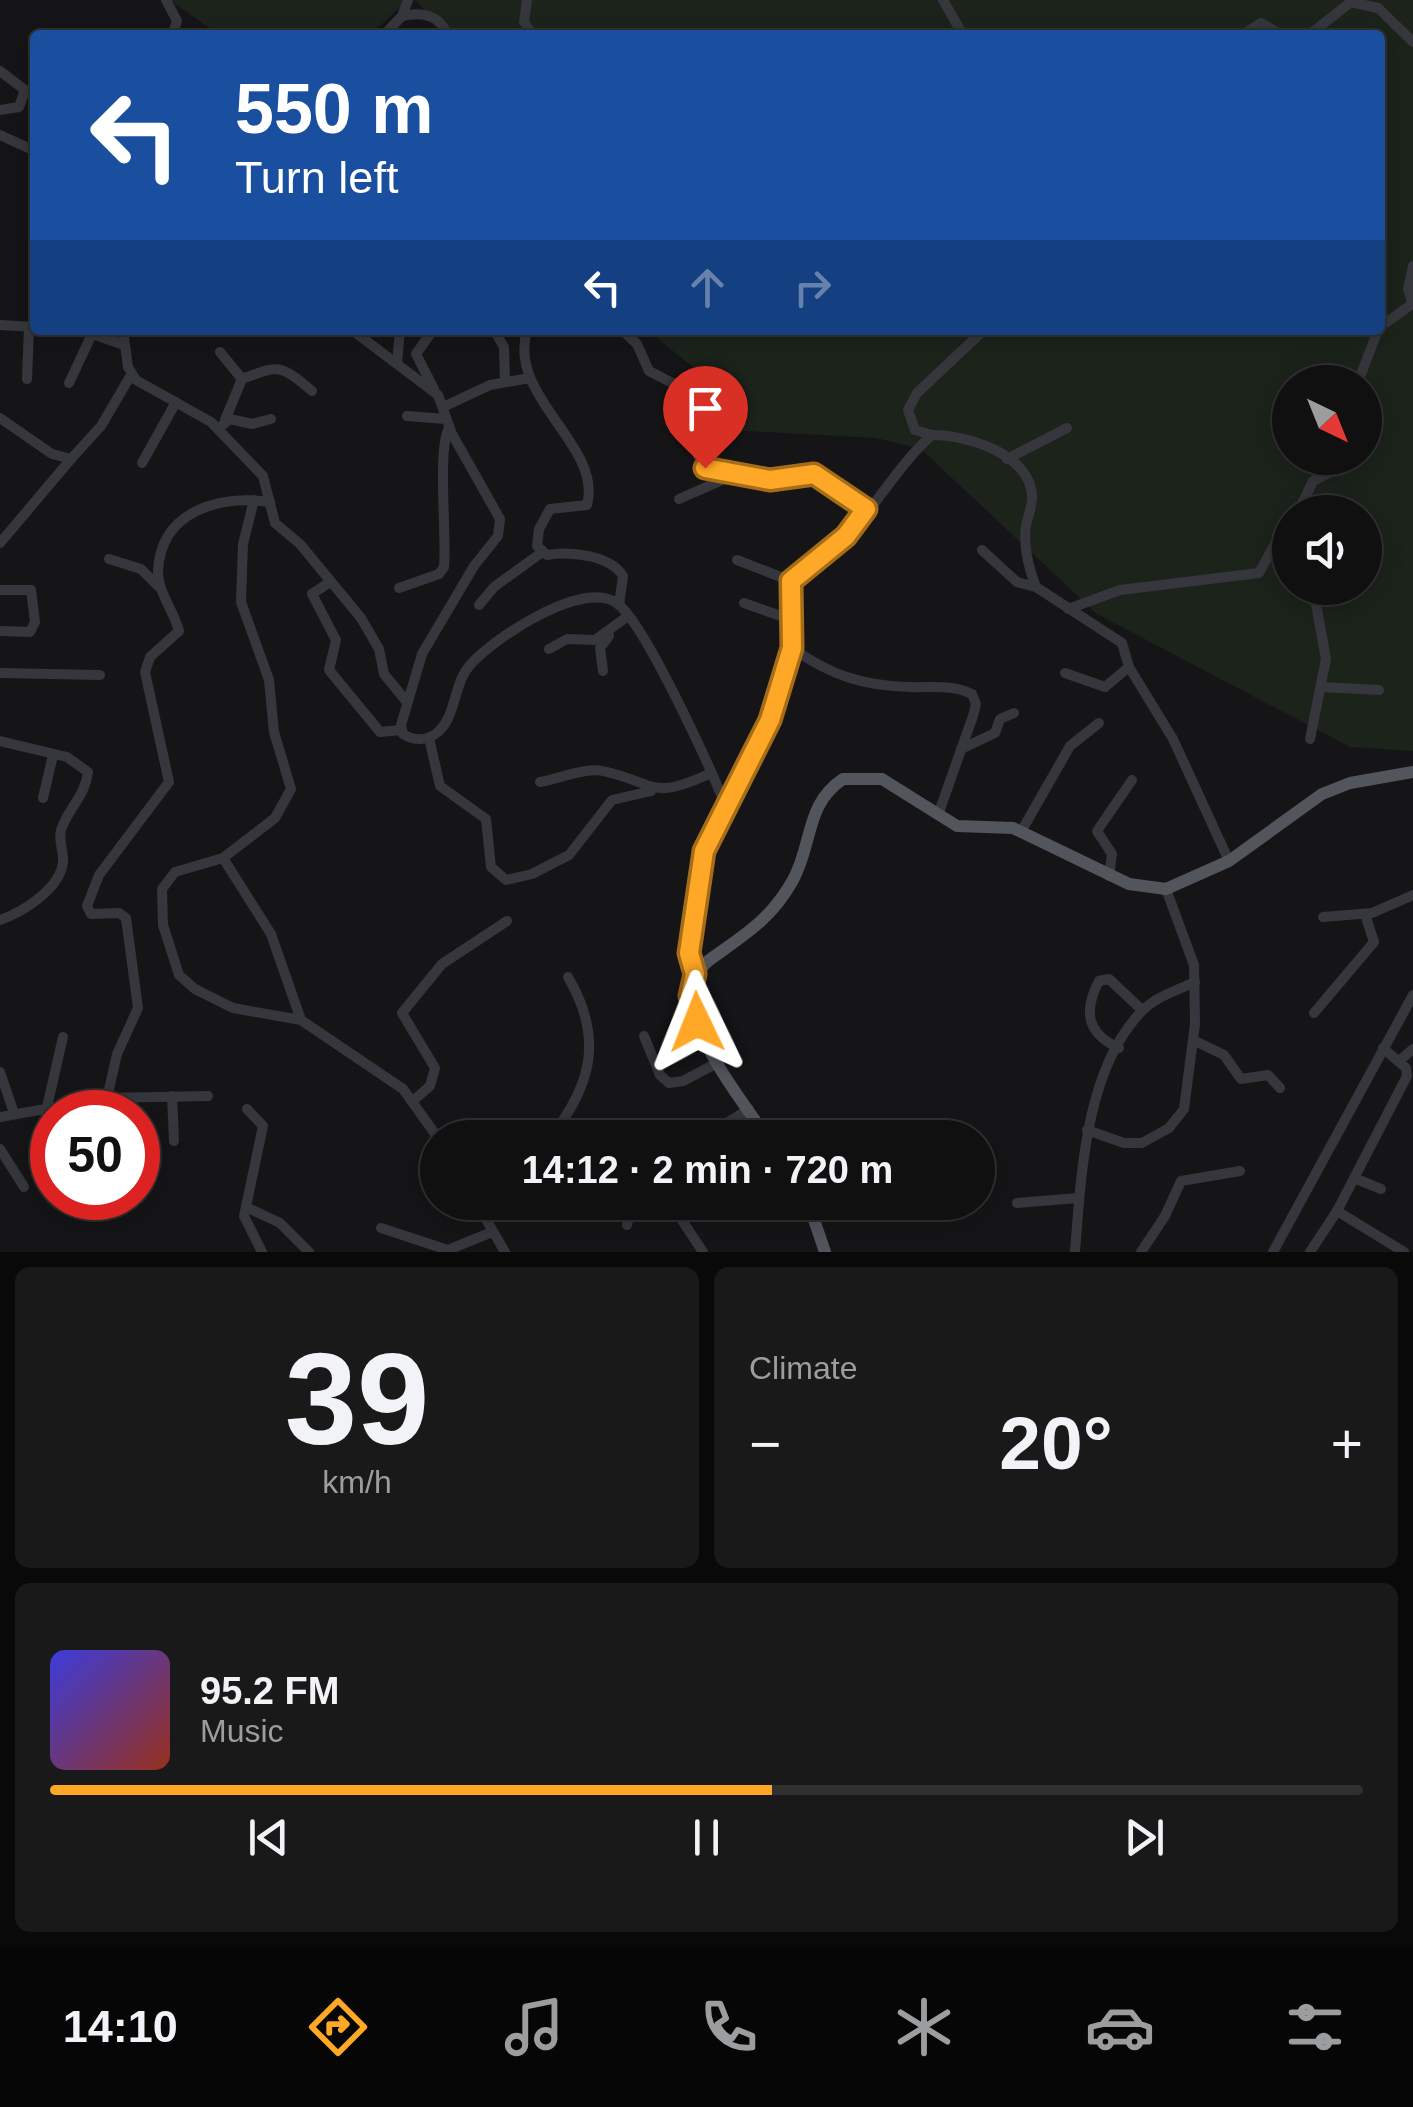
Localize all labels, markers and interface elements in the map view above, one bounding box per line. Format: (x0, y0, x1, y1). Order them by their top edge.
icon: left (70, 70, 200, 200)
text: 550 m (235, 70, 433, 148)
text: Turn left (235, 152, 398, 203)
icon: left (575, 260, 630, 315)
icon: ahead (680, 260, 735, 315)
icon: right (785, 260, 840, 315)
north arrow (1272, 365, 1382, 475)
map controls (1272, 365, 1382, 605)
pin (663, 366, 748, 469)
icon: arrive (678, 381, 733, 436)
button: sound (1272, 495, 1382, 605)
position arrow (645, 970, 749, 1074)
speed limit sign: 50 (30, 1090, 160, 1220)
text: 14:12 · 2 min · 720 m (522, 1149, 893, 1191)
text: 39 (285, 1326, 429, 1472)
text: Climate (749, 1350, 857, 1386)
text: 20° (999, 1401, 1113, 1485)
text: − (749, 1413, 781, 1475)
text: + (1331, 1413, 1363, 1475)
text: km/h (322, 1464, 392, 1500)
text: 95.2 FM (200, 1670, 339, 1712)
text: Music (200, 1713, 284, 1749)
icon: previous (241, 1810, 296, 1865)
icon: pause (679, 1810, 734, 1865)
icon: next (1117, 1810, 1172, 1865)
icon: directions (303, 1992, 373, 2062)
icon: music (499, 1992, 569, 2062)
icon: phone (694, 1992, 764, 2062)
icon: climate (889, 1992, 959, 2062)
icon: car (1085, 1992, 1155, 2062)
icon: filters (1280, 1992, 1350, 2062)
text: 14:10 (63, 2001, 178, 2052)

